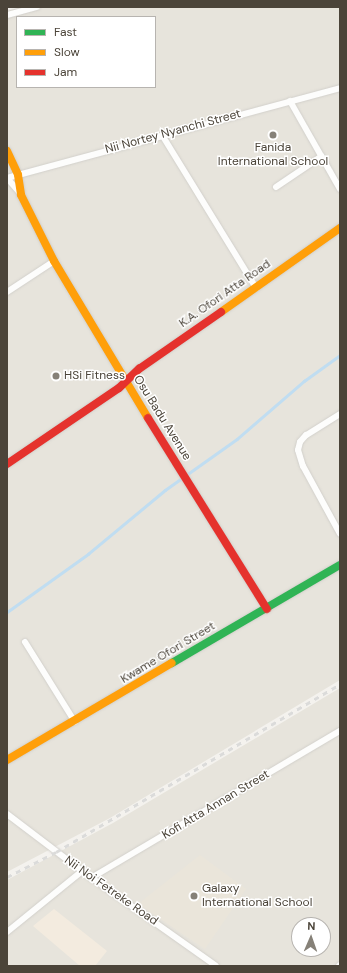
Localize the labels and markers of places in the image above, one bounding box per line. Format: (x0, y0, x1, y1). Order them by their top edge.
marker: Fanida International School (268, 130, 278, 140)
place label: Fanida International School (218, 141, 328, 169)
place label: HSi Fitness (64, 369, 125, 383)
marker: HSi Fitness (51, 371, 61, 381)
place label: Galaxy International School (202, 882, 312, 910)
marker: Galaxy International School (189, 891, 199, 901)

